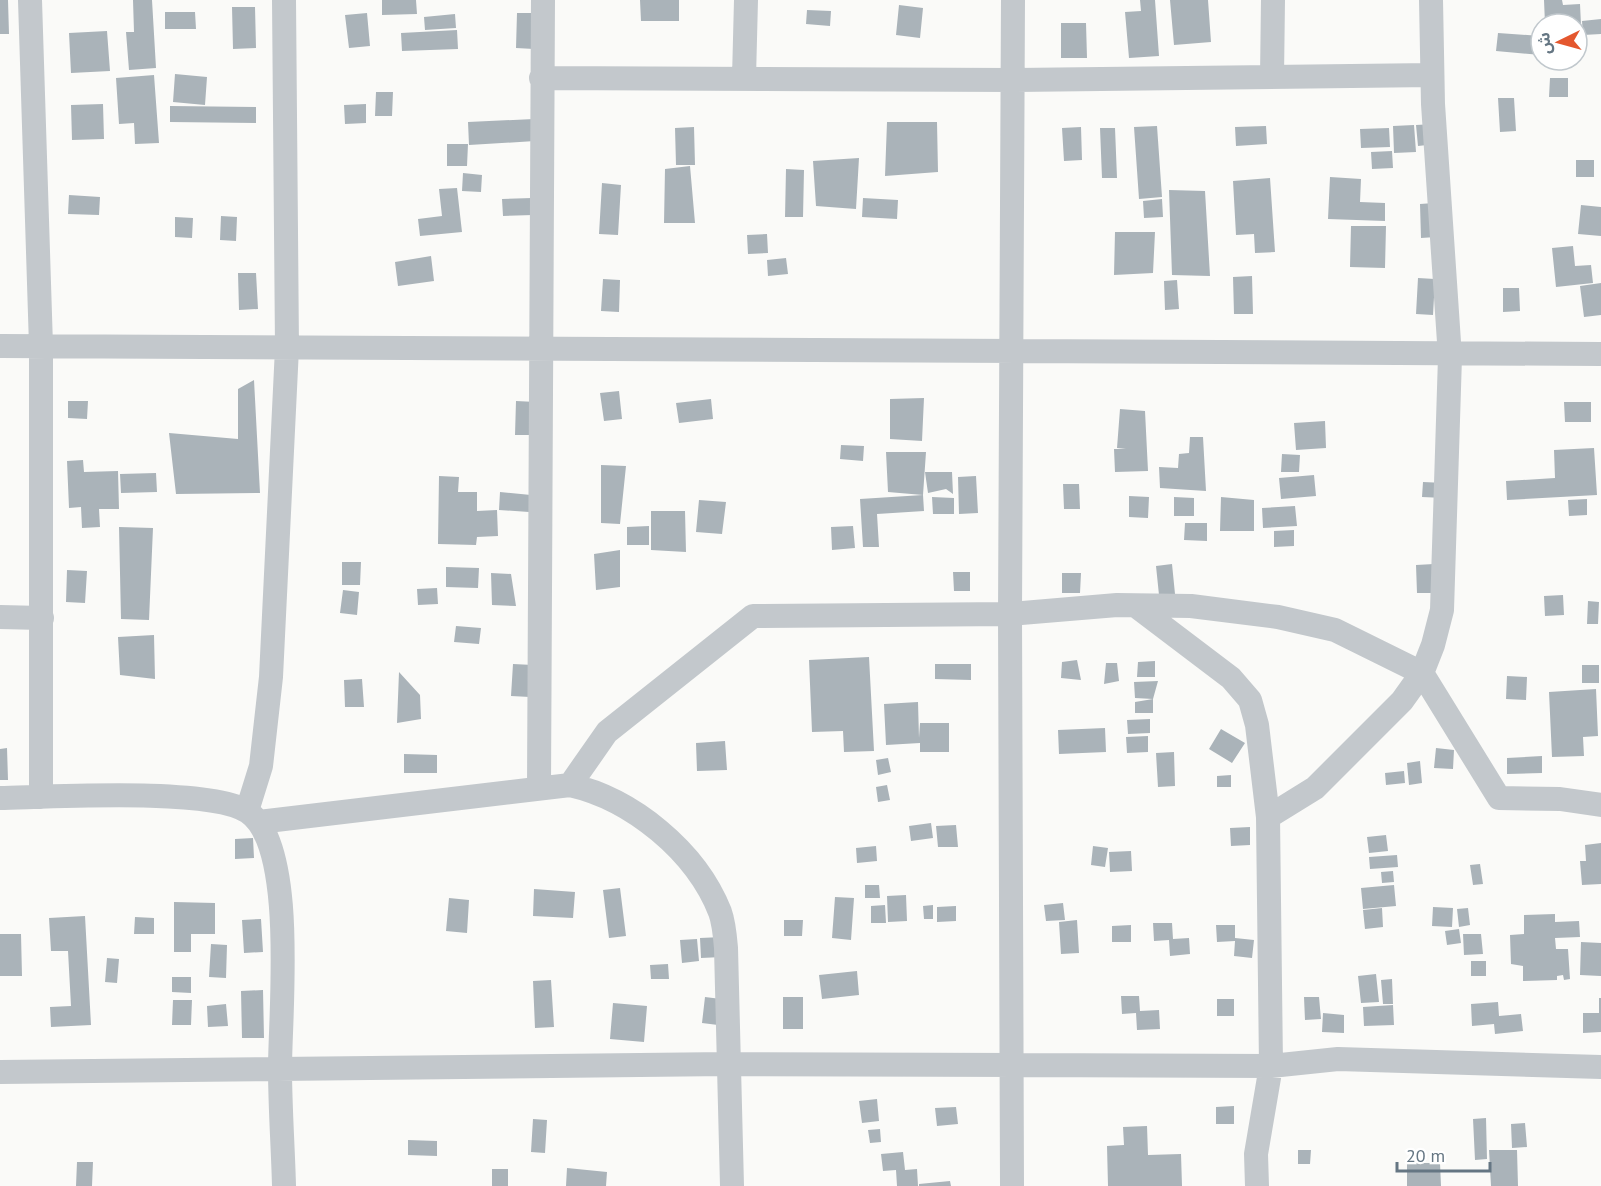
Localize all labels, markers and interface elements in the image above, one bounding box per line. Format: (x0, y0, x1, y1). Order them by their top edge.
north arrow (1529, 12, 1589, 72)
text: ش (1533, 31, 1555, 55)
scale bar (1397, 1135, 1490, 1173)
text: 20 m (1406, 1144, 1445, 1167)

